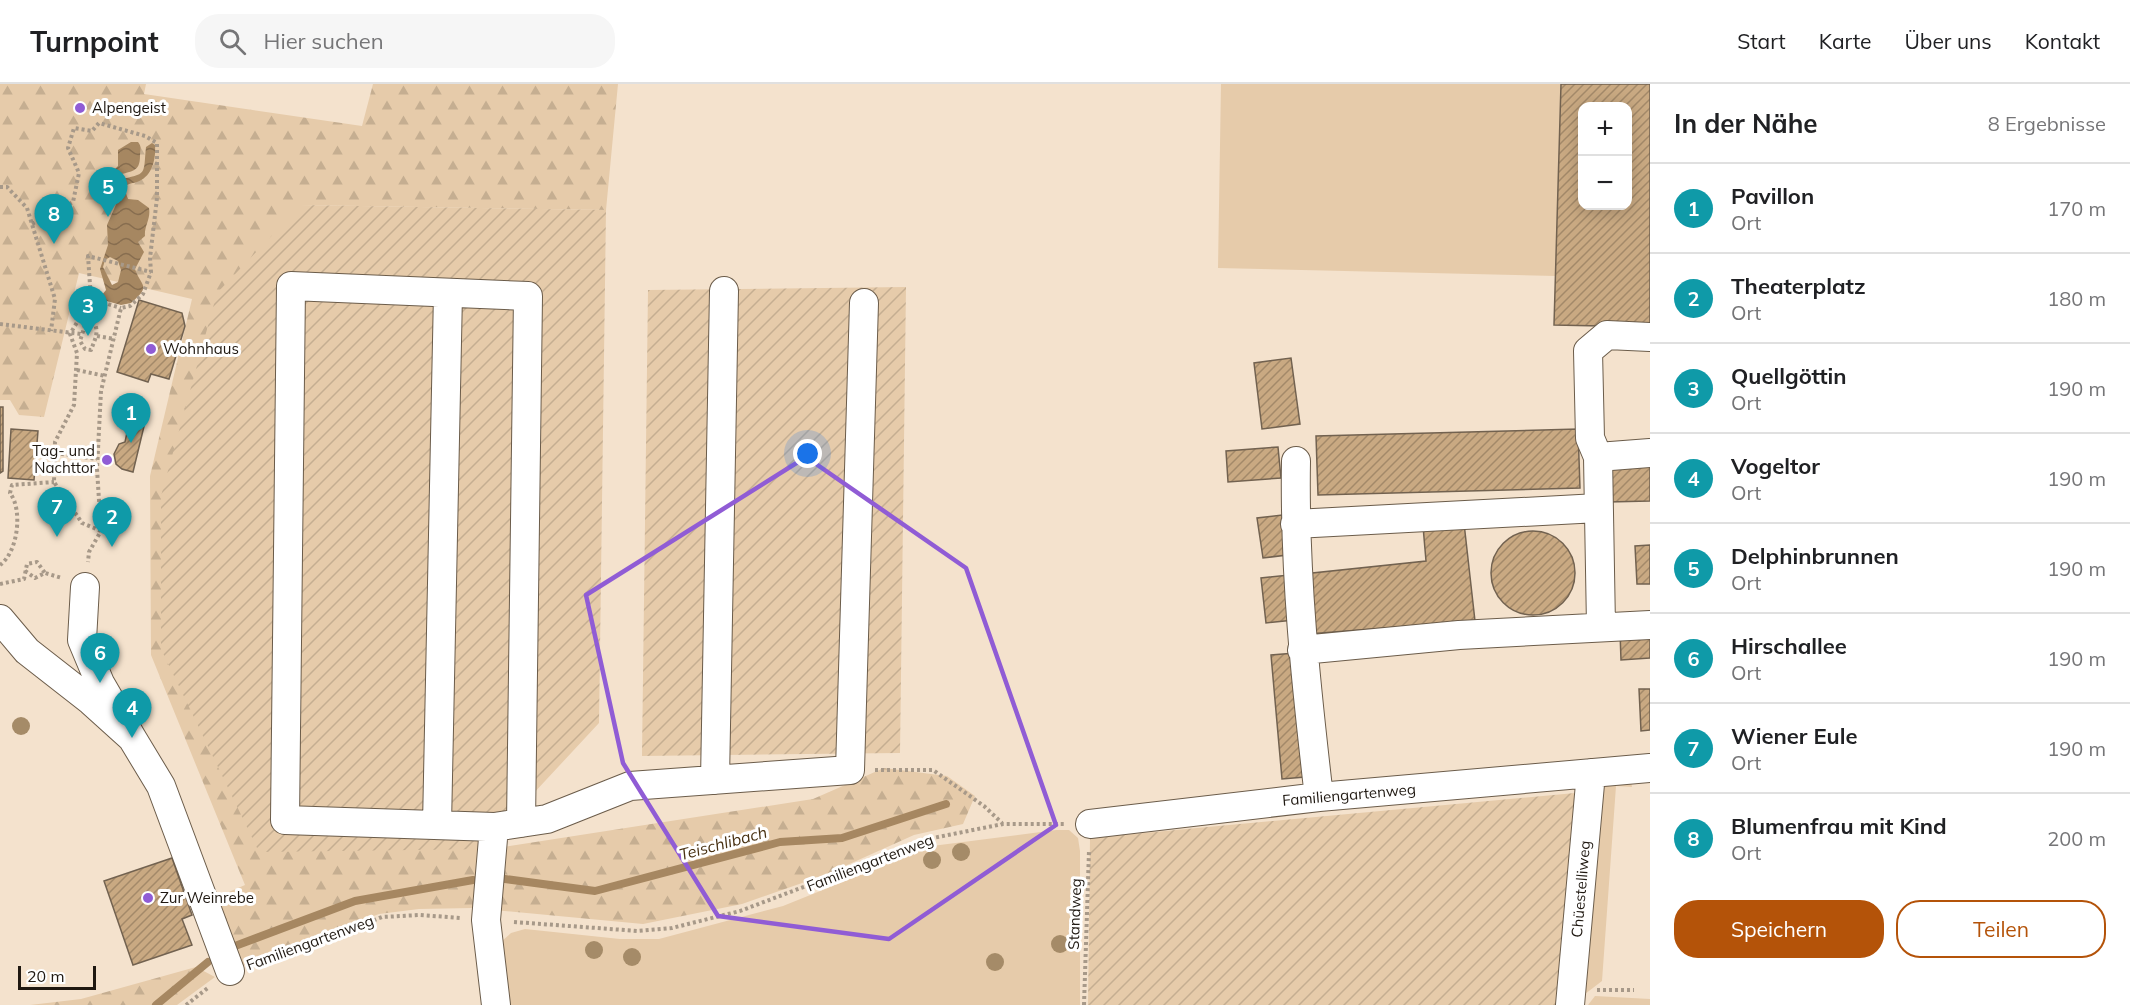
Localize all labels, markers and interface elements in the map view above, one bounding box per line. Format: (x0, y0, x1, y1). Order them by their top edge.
search box (195, 14, 615, 68)
text: Turnpoint (30, 24, 159, 59)
icon: search (216, 25, 249, 58)
text: Hier suchen (264, 27, 384, 55)
text: Start (1737, 28, 1786, 54)
text: Karte (1819, 28, 1871, 54)
text: Über uns (1904, 28, 1992, 54)
text: Kontakt (2025, 28, 2100, 54)
place label: Alpengeist (92, 98, 166, 117)
marker: Alpengeist (73, 101, 87, 115)
map controls (1578, 102, 1632, 210)
button: + (1578, 102, 1632, 156)
text: In der Nähe (1674, 107, 1818, 140)
text: 8 Ergebnisse (1988, 111, 2106, 136)
button: − (1578, 156, 1632, 210)
pin: 5 (88, 168, 128, 217)
text: Pavillon (1731, 182, 1814, 210)
pin: 8 (34, 194, 74, 244)
text: 1 (1688, 196, 1700, 221)
text: 170 m (2047, 196, 2106, 221)
text: Ort (1731, 210, 1761, 235)
text: Theaterplatz (1731, 272, 1866, 300)
pin: 3 (68, 286, 107, 336)
text: 2 (1688, 286, 1700, 311)
text: 180 m (2047, 286, 2106, 311)
text: Ort (1731, 300, 1761, 325)
place label: Wohnhaus (163, 339, 239, 358)
marker: Wohnhaus (144, 342, 158, 356)
text: Quellgöttin (1731, 362, 1847, 390)
text: 3 (1688, 376, 1700, 401)
text: 190 m (2047, 376, 2106, 401)
text: Ort (1731, 390, 1761, 415)
pin: 1 (112, 394, 150, 443)
your location (793, 439, 822, 468)
place label: Tag- und Nachttor (32, 441, 96, 477)
text: Vogeltor (1731, 452, 1820, 480)
marker: Tag- und Nachttor (100, 453, 114, 467)
text: 4 (1688, 466, 1700, 491)
text: 190 m (2047, 466, 2106, 491)
text: Ort (1731, 480, 1761, 505)
pin: 7 (38, 488, 76, 537)
pin: 2 (92, 498, 132, 547)
text: Delphinbrunnen (1731, 542, 1899, 570)
text: 5 (1688, 556, 1700, 581)
text: 190 m (2047, 556, 2106, 581)
text: Ort (1731, 570, 1761, 595)
text: Hirschallee (1731, 632, 1847, 660)
pin: 6 (80, 634, 120, 683)
text: 6 (1688, 646, 1700, 671)
text: 190 m (2047, 646, 2106, 671)
text: Ort (1731, 660, 1761, 685)
pin: 4 (112, 688, 152, 738)
text: Wiener Eule (1731, 722, 1857, 750)
text: 7 (1688, 736, 1700, 761)
text: 190 m (2047, 736, 2106, 761)
text: Ort (1731, 750, 1761, 775)
street label: Familiengartenweg (1281, 779, 1417, 810)
text: Blumenfrau mit Kind (1731, 812, 1947, 840)
water label: Teischlibach (677, 822, 769, 864)
text: 8 (1688, 826, 1700, 851)
text: 200 m (2047, 826, 2106, 851)
street label: Familiengartenweg (804, 830, 936, 895)
street label: Chüestelliweg (1567, 840, 1594, 938)
text: Ort (1731, 840, 1761, 865)
street label: Standweg (1064, 878, 1085, 950)
place label: Zur Weinrebe (160, 888, 254, 907)
marker: Zur Weinrebe (141, 891, 155, 905)
button: Speichern (1674, 900, 1884, 958)
button: Teilen (1896, 900, 2106, 958)
street label: Familiengartenweg (244, 911, 376, 974)
scale bar (18, 963, 96, 990)
text: 20 m (27, 966, 64, 986)

